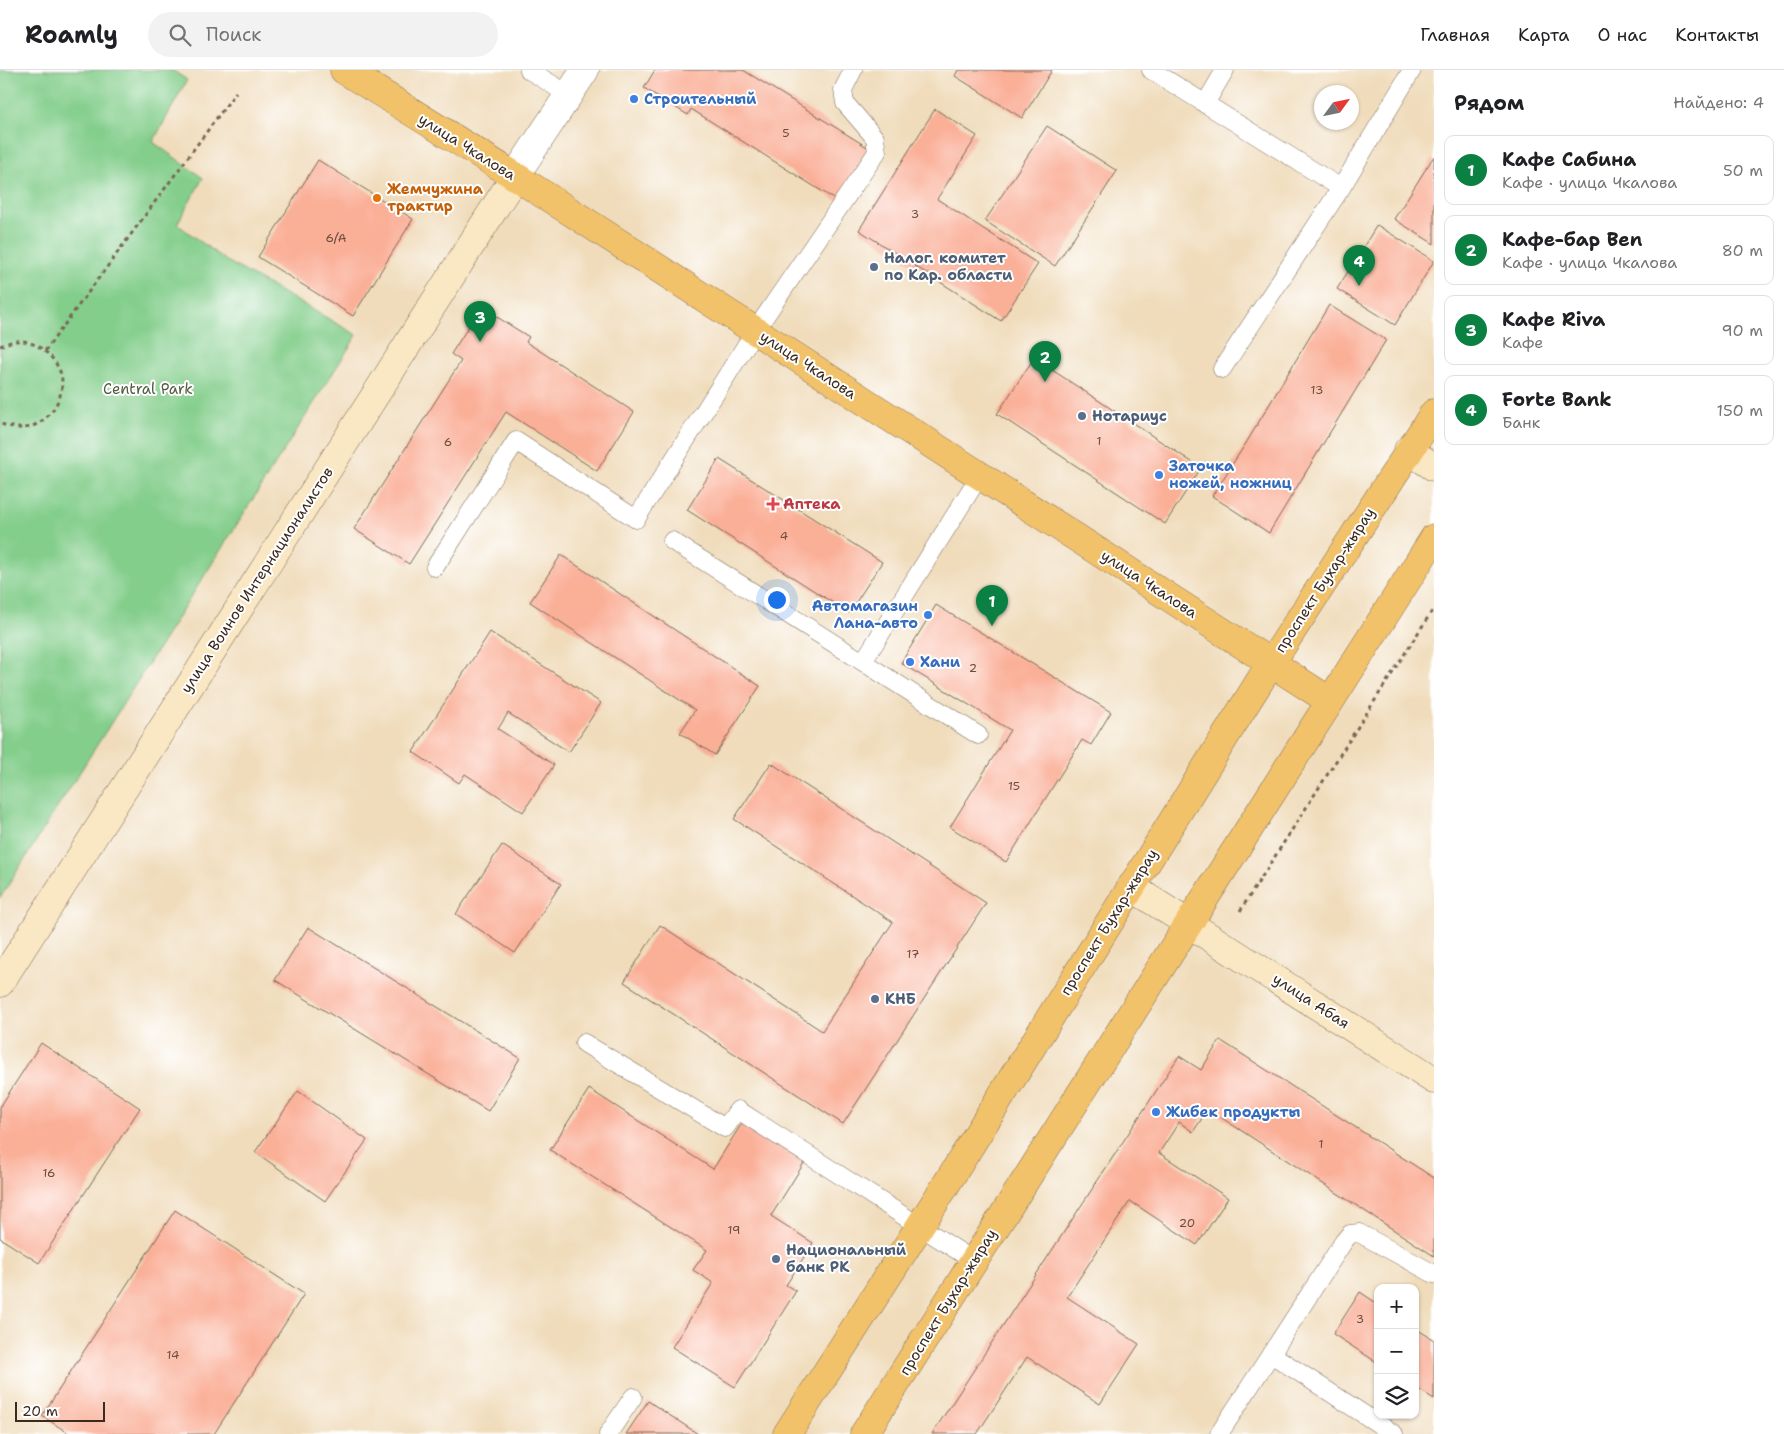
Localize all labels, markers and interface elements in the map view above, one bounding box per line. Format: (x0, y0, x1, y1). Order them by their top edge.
search box (148, 12, 498, 57)
text: Roamly (25, 19, 118, 51)
icon: search (166, 21, 194, 49)
text: Поиск (206, 22, 261, 47)
text: Главная (1420, 23, 1490, 47)
text: Карта (1518, 23, 1570, 47)
text: О нас (1598, 23, 1647, 47)
text: Контакты (1675, 23, 1759, 47)
north arrow (1314, 85, 1359, 130)
place label: Строительный (644, 89, 757, 109)
text: Рядом (1454, 89, 1524, 117)
text: Найдено: 4 (1673, 92, 1764, 113)
marker: Строительный (628, 93, 640, 105)
street label: улица Чкалова (415, 109, 520, 185)
house number: 5 (782, 125, 790, 141)
text: Кафе Сабина (1502, 147, 1636, 172)
text: 1 (1467, 160, 1475, 181)
text: 50 m (1723, 160, 1763, 181)
text: Кафе · улица Чкалова (1502, 172, 1677, 193)
place label: Жемчужина трактир (387, 179, 484, 216)
marker: Жемчужина трактир (371, 192, 383, 204)
house number: 3 (911, 206, 919, 222)
text: Кафе-бар Ben (1502, 227, 1642, 252)
house number: 6/А (326, 230, 347, 246)
text: 2 (1465, 240, 1477, 261)
text: 80 m (1722, 240, 1763, 261)
pin: 4 (1343, 245, 1375, 286)
place label: Налог. комитет по Кар. области (884, 248, 1013, 285)
text: Кафе · улица Чкалова (1502, 252, 1677, 273)
marker: Налог. комитет по Кар. области (868, 261, 880, 273)
pin: 3 (464, 301, 496, 342)
text: Кафе Riva (1502, 307, 1605, 332)
text: 3 (1465, 320, 1477, 341)
text: 90 m (1722, 320, 1763, 341)
street label: улица Чкалова (756, 326, 861, 404)
text: Кафе (1502, 332, 1543, 353)
pin: 2 (1029, 341, 1061, 382)
park label: Central Park (103, 379, 193, 399)
house number: 13 (1311, 382, 1323, 398)
text: Forte Bank (1502, 387, 1612, 412)
text: 4 (1465, 400, 1477, 421)
text: 150 m (1716, 400, 1763, 421)
place label: Нотариус (1092, 406, 1167, 426)
marker: Нотариус (1076, 410, 1088, 422)
text: Банк (1502, 412, 1540, 433)
house number: 1 (1096, 433, 1102, 449)
house number: 6 (444, 434, 452, 450)
place label: Заточка ножей, ножниц (1169, 456, 1293, 493)
street label: улица Воинов Интернационалистов (176, 463, 338, 697)
marker: Заточка ножей, ножниц (1153, 469, 1165, 481)
place label: Аптека (783, 494, 841, 514)
marker: Аптека (767, 498, 779, 510)
street label: проспект Бухар-жырау (1271, 504, 1379, 656)
house number: 4 (780, 528, 788, 544)
street label: улица Чкалова (1097, 545, 1202, 623)
pin: 1 (976, 585, 1008, 626)
your location (764, 587, 790, 613)
place label: Автомагазин Лана-авто (812, 596, 918, 633)
marker: Автомагазин Лана-авто (922, 609, 934, 621)
place label: Хани (920, 652, 961, 672)
marker: Хани (904, 656, 916, 668)
house number: 2 (969, 660, 977, 676)
house number: 15 (1008, 778, 1020, 794)
street label: проспект Бухар-жырау (1056, 845, 1162, 999)
house number: 17 (907, 946, 919, 962)
street label: улица Абая (1269, 969, 1353, 1033)
place label: КНБ (885, 989, 916, 1009)
marker: КНБ (869, 993, 881, 1005)
place label: Жибек продукты (1166, 1102, 1300, 1122)
marker: Жибек продукты (1150, 1106, 1162, 1118)
house number: 1 (1318, 1136, 1324, 1152)
house number: 16 (42, 1165, 56, 1181)
house number: 20 (1179, 1215, 1195, 1231)
house number: 19 (728, 1222, 740, 1238)
street label: проспект Бухар-жырау (895, 1225, 1001, 1379)
place label: Национальный банк РК (786, 1240, 907, 1277)
marker: Национальный банк РК (770, 1253, 782, 1265)
map controls (1374, 1284, 1419, 1419)
button: + (1374, 1284, 1419, 1329)
house number: 3 (1356, 1311, 1364, 1327)
button: − (1374, 1329, 1419, 1374)
house number: 14 (167, 1347, 179, 1363)
button: layers (1374, 1374, 1419, 1419)
scale bar (15, 1399, 105, 1422)
text: 20 m (22, 1402, 58, 1420)

